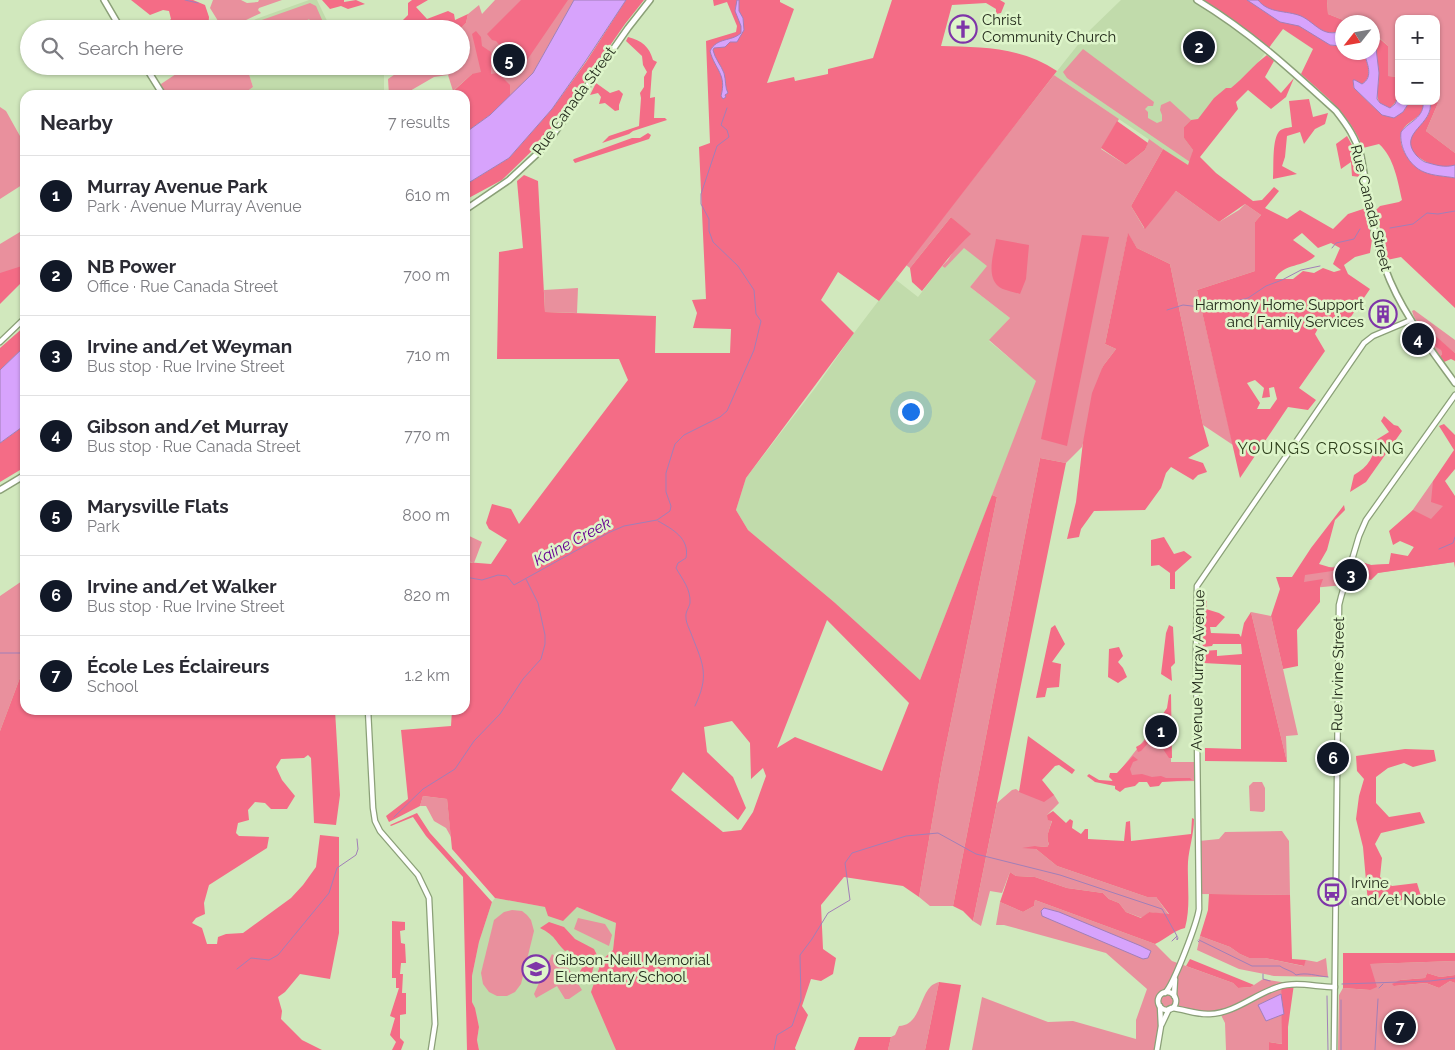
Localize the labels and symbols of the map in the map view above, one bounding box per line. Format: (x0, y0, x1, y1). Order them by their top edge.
place label: Christ Community Church (982, 11, 1116, 46)
church icon: Christ Community Church (948, 14, 978, 44)
north arrow (1335, 15, 1380, 60)
pin: 2 (1183, 28, 1215, 66)
pin: 5 (493, 41, 525, 79)
street label: Rue Canada Street (529, 43, 619, 159)
street label: Rue Canada Street (1347, 143, 1395, 273)
place label: Harmony Home Support and Family Services (1195, 296, 1364, 331)
building icon: Harmony Home Support and Family Services (1368, 299, 1398, 329)
pin: 4 (1402, 320, 1434, 358)
your location (898, 399, 924, 425)
district label: YOUNGS CROSSING (1237, 439, 1405, 458)
water label: Kaine Creek (530, 513, 615, 570)
pin: 3 (1335, 556, 1367, 594)
street label: Avenue Murray Avenue (1188, 589, 1208, 750)
street label: Rue Irvine Street (1328, 617, 1348, 731)
pin: 1 (1145, 712, 1177, 750)
pin: 6 (1317, 739, 1349, 777)
place label: Irvine and/et Noble (1351, 874, 1446, 909)
bus stop icon: Irvine and/et Noble (1317, 877, 1347, 907)
place label: Gibson-Neill Memorial Elementary School (555, 951, 711, 986)
school or university icon: Gibson-Neill Memorial Elementary School (521, 954, 551, 984)
pin: 7 (1384, 1008, 1416, 1046)

